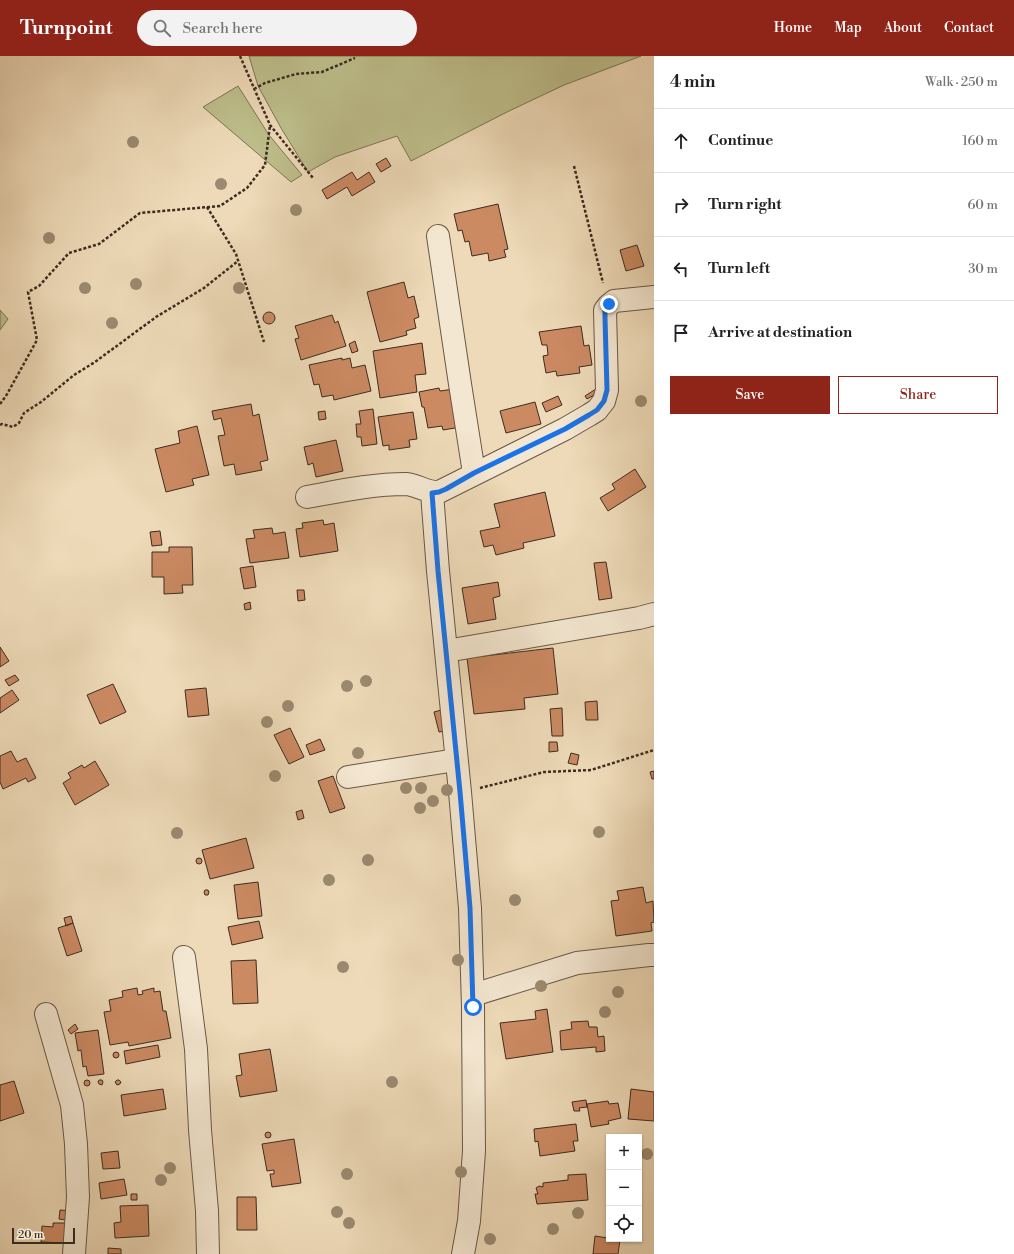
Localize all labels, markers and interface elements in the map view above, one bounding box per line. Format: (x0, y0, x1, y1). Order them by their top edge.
search box (137, 10, 417, 46)
text: Turnpoint (20, 16, 113, 40)
icon: search (151, 17, 173, 39)
text: Search here (183, 19, 263, 38)
text: Home (774, 19, 812, 37)
text: Map (834, 19, 862, 37)
text: About (884, 19, 922, 37)
text: Contact (944, 19, 994, 37)
text: 4 min (670, 71, 715, 93)
text: Walk · 250 m (925, 74, 998, 90)
icon: ahead (670, 130, 692, 152)
text: Continue (708, 131, 773, 150)
text: 160 m (962, 133, 998, 149)
icon: right (670, 194, 692, 216)
text: Turn right (708, 195, 782, 214)
text: 60 m (967, 197, 998, 213)
icon: left (670, 258, 692, 280)
text: Turn left (708, 259, 770, 278)
text: 30 m (968, 261, 998, 277)
route end (600, 295, 618, 313)
icon: arrive (670, 322, 692, 344)
text: Arrive at destination (708, 323, 852, 342)
button: Save (670, 376, 830, 414)
button: Share (838, 376, 998, 414)
route start (464, 998, 482, 1016)
map controls (606, 1134, 642, 1242)
button: + (606, 1134, 642, 1170)
button: − (606, 1170, 642, 1206)
button: locate (606, 1206, 642, 1242)
scale bar (12, 1226, 75, 1245)
text: 20 m (18, 1228, 43, 1242)

